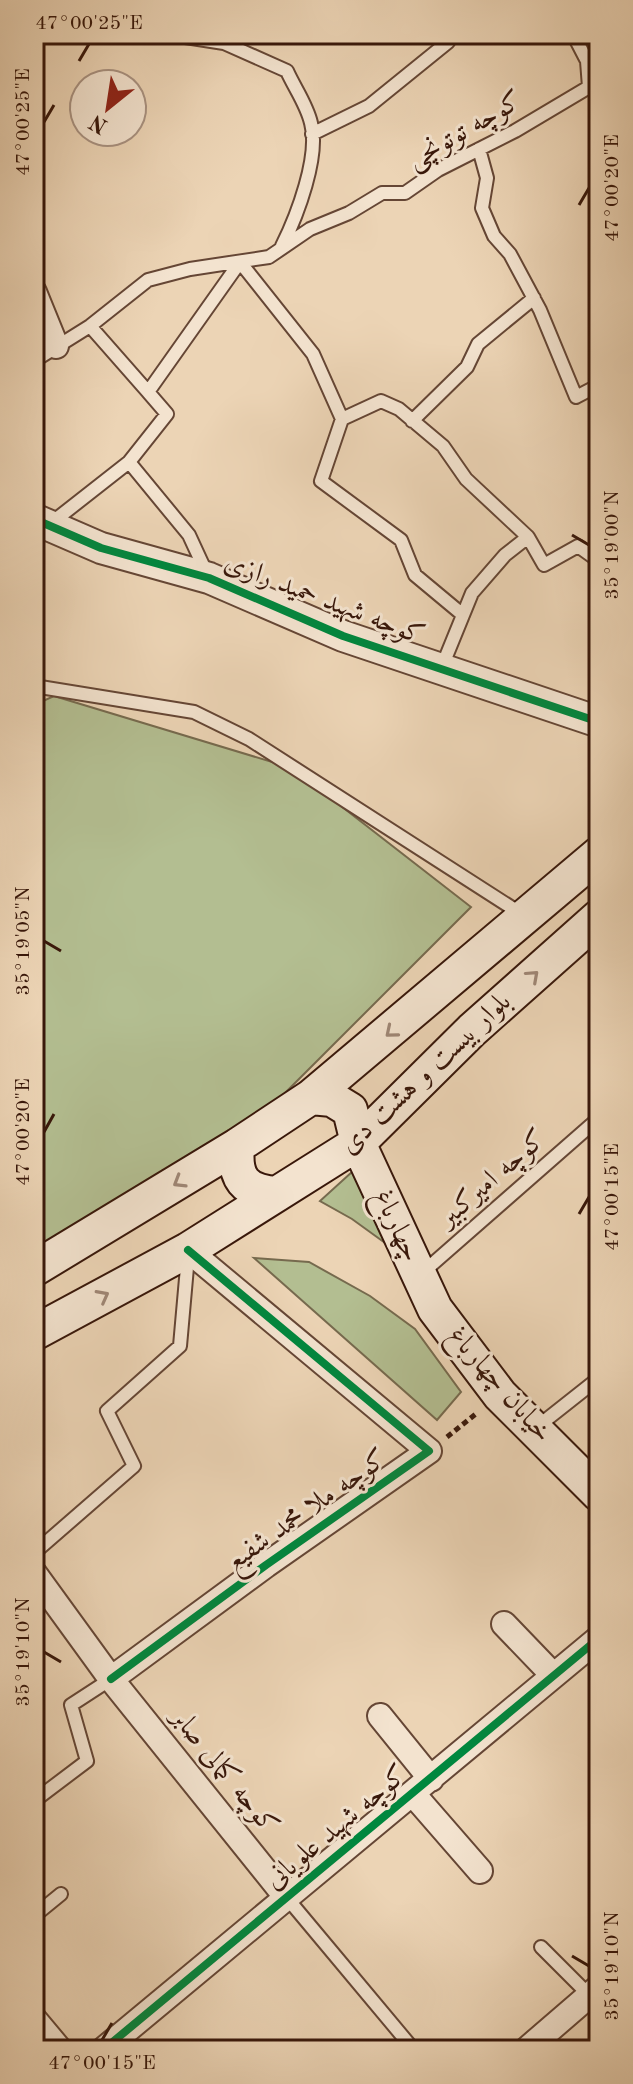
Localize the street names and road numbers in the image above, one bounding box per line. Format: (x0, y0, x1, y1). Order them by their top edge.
street label: کوچه توتونچی (402, 86, 529, 178)
street label: کوچه شهید حمید رازی (219, 548, 428, 654)
street label: بلوار بیست و هشت دی (335, 988, 518, 1161)
street label: کوچه امیرکبیر (431, 1124, 554, 1237)
street label: چهارباغ (361, 1186, 425, 1269)
street label: خیابان چهارباغ (436, 1322, 557, 1453)
street label: کوچه ملا محمد شفیع (220, 1444, 398, 1584)
street label: کوچه کمالی صابر (161, 1700, 285, 1842)
street label: کوچه شهید علویانی (260, 1760, 416, 1898)

